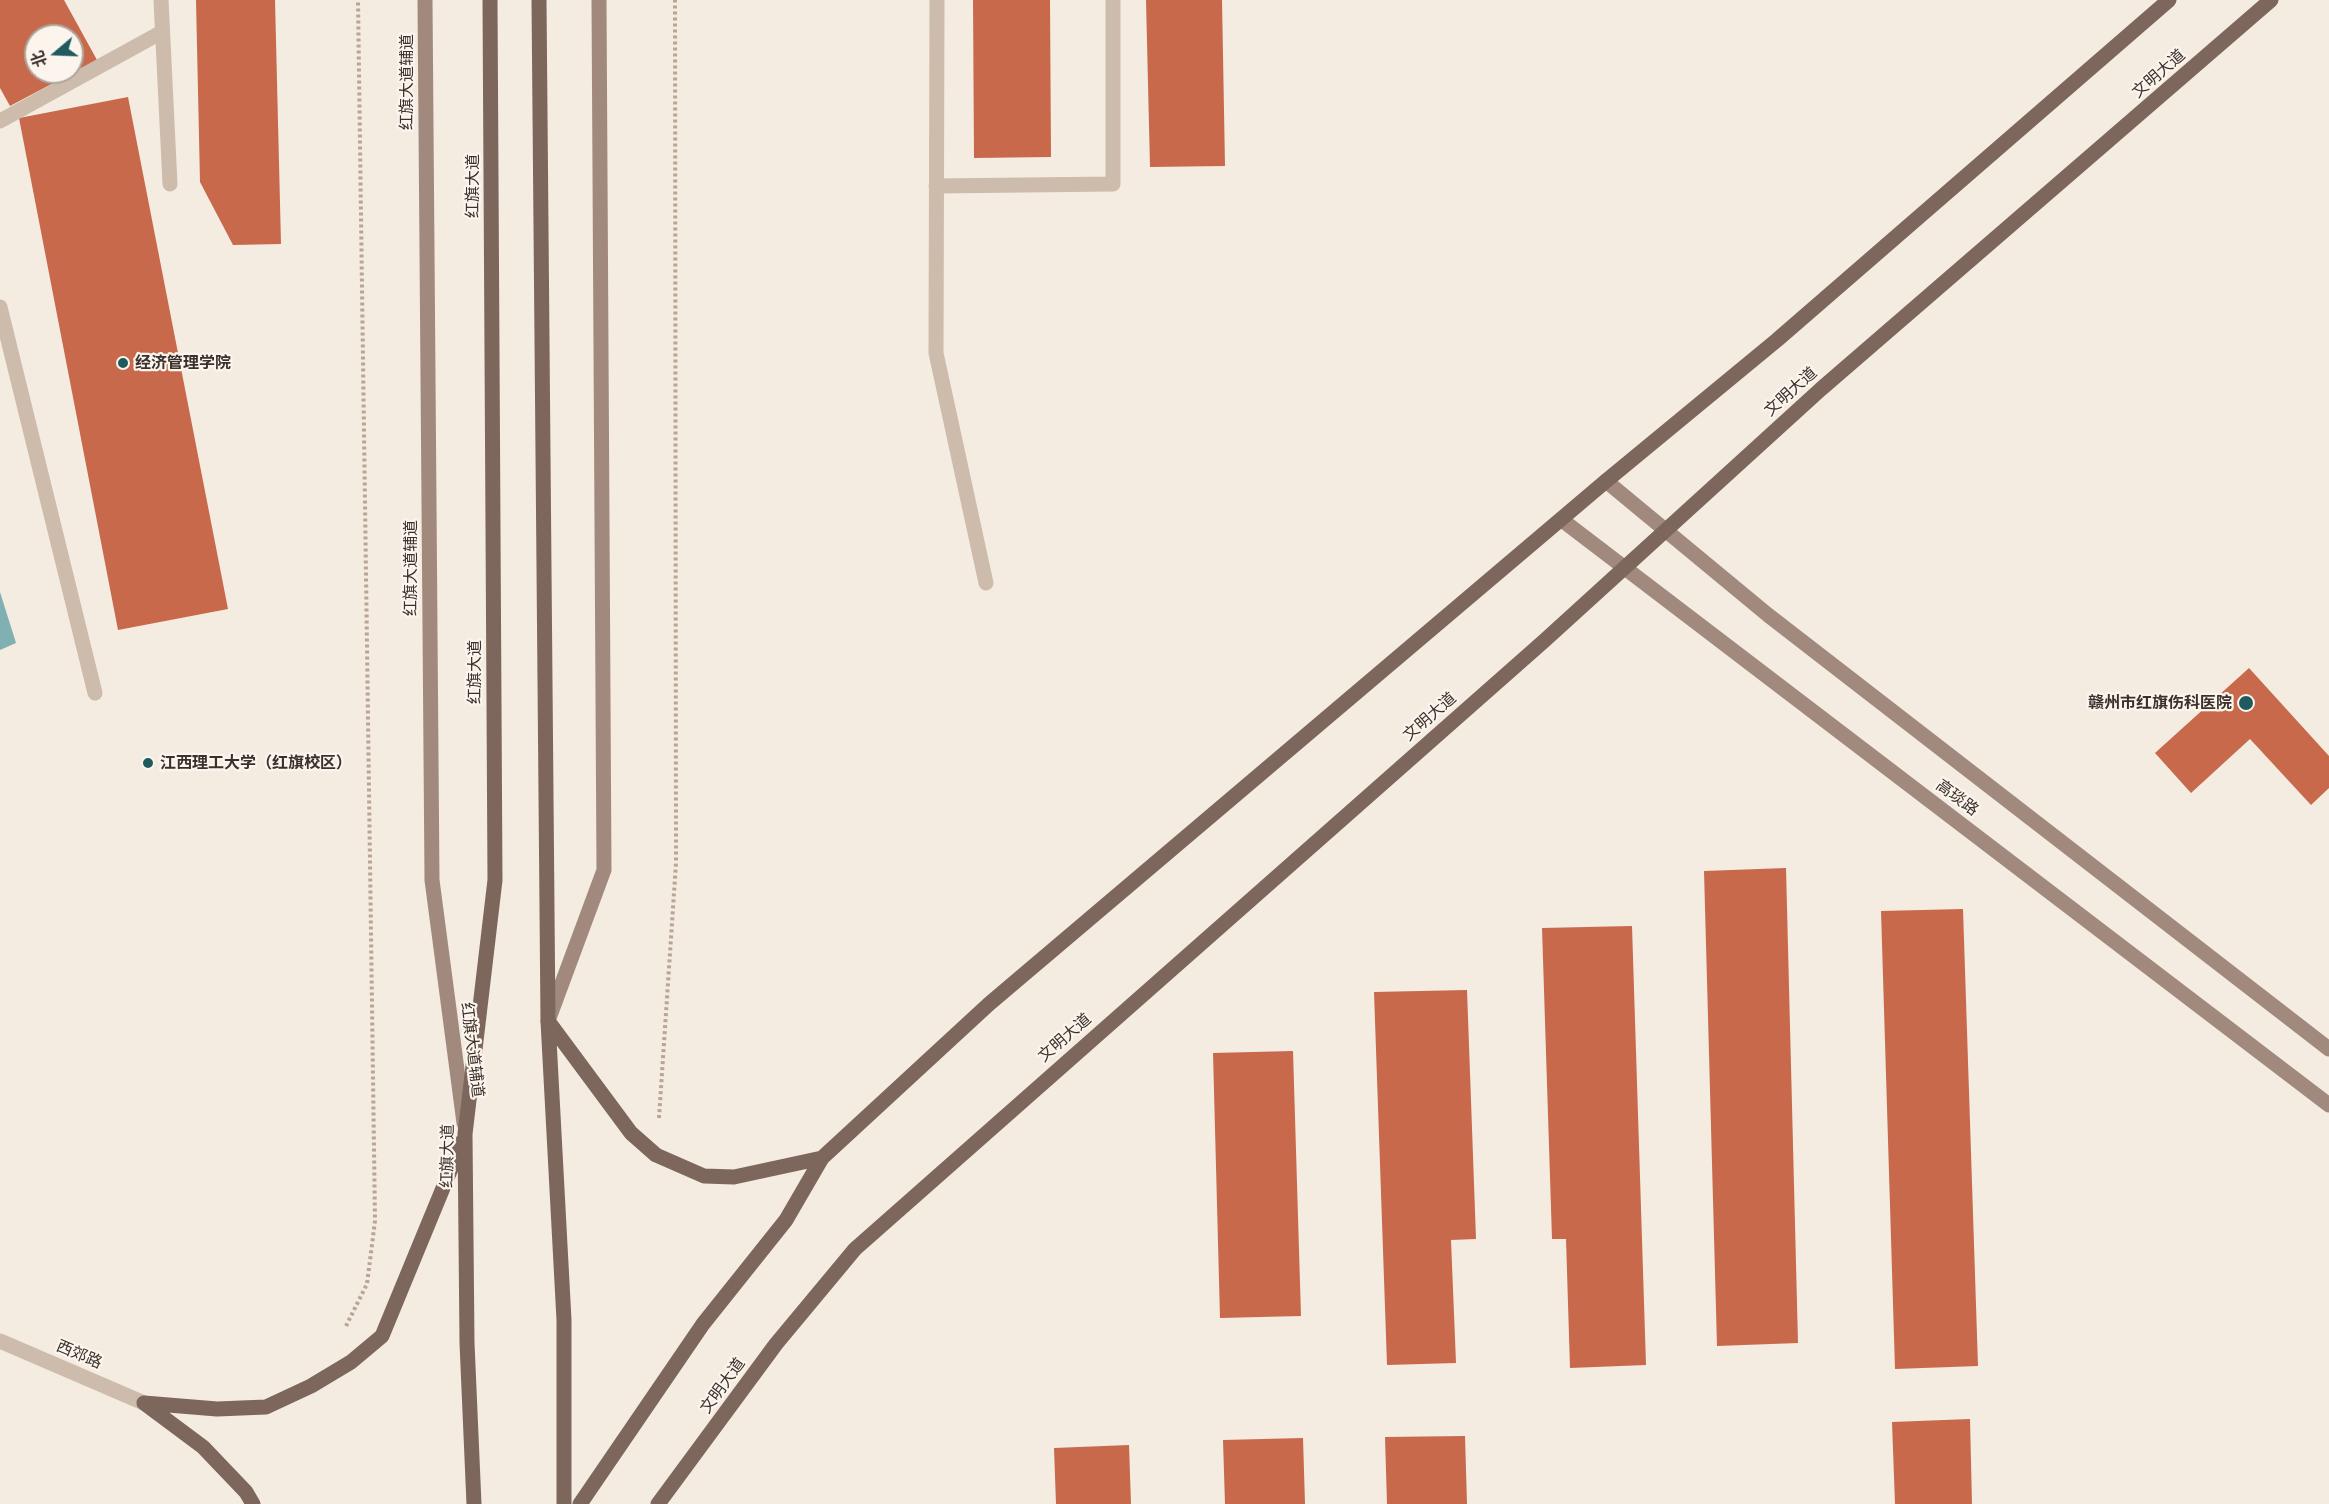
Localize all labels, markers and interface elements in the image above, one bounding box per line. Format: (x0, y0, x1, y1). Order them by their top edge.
north arrow (24, 24, 84, 84)
street label: 红旗大道辅道 (397, 34, 417, 130)
street label: 文明大道 (2129, 46, 2189, 102)
text: 北 (26, 48, 52, 70)
street label: 红旗大道 (463, 154, 483, 218)
place label: 经济管理学院 (135, 353, 231, 373)
marker: 经济管理学院 (116, 356, 130, 370)
street label: 文明大道 (1761, 363, 1821, 421)
street label: 红旗大道辅道 (401, 520, 421, 616)
street label: 红旗大道 (465, 640, 485, 704)
street label: 文明大道 (1400, 689, 1460, 745)
place label: 赣州市红旗伤科医院 (2088, 693, 2232, 713)
marker: 赣州市红旗伤科医院 (2237, 694, 2255, 712)
place label: 江西理工大学（红旗校区） (160, 753, 352, 773)
marker: 江西理工大学（红旗校区） (141, 756, 155, 770)
street label: 高琰路 (1932, 776, 1982, 820)
street label: 红旗大道辅道 (457, 1001, 487, 1099)
street label: 文明大道 (1035, 1010, 1095, 1066)
street label: 红旗大道 (438, 1124, 458, 1188)
street label: 西郊路 (53, 1337, 105, 1373)
street label: 文明大道 (696, 1354, 750, 1418)

